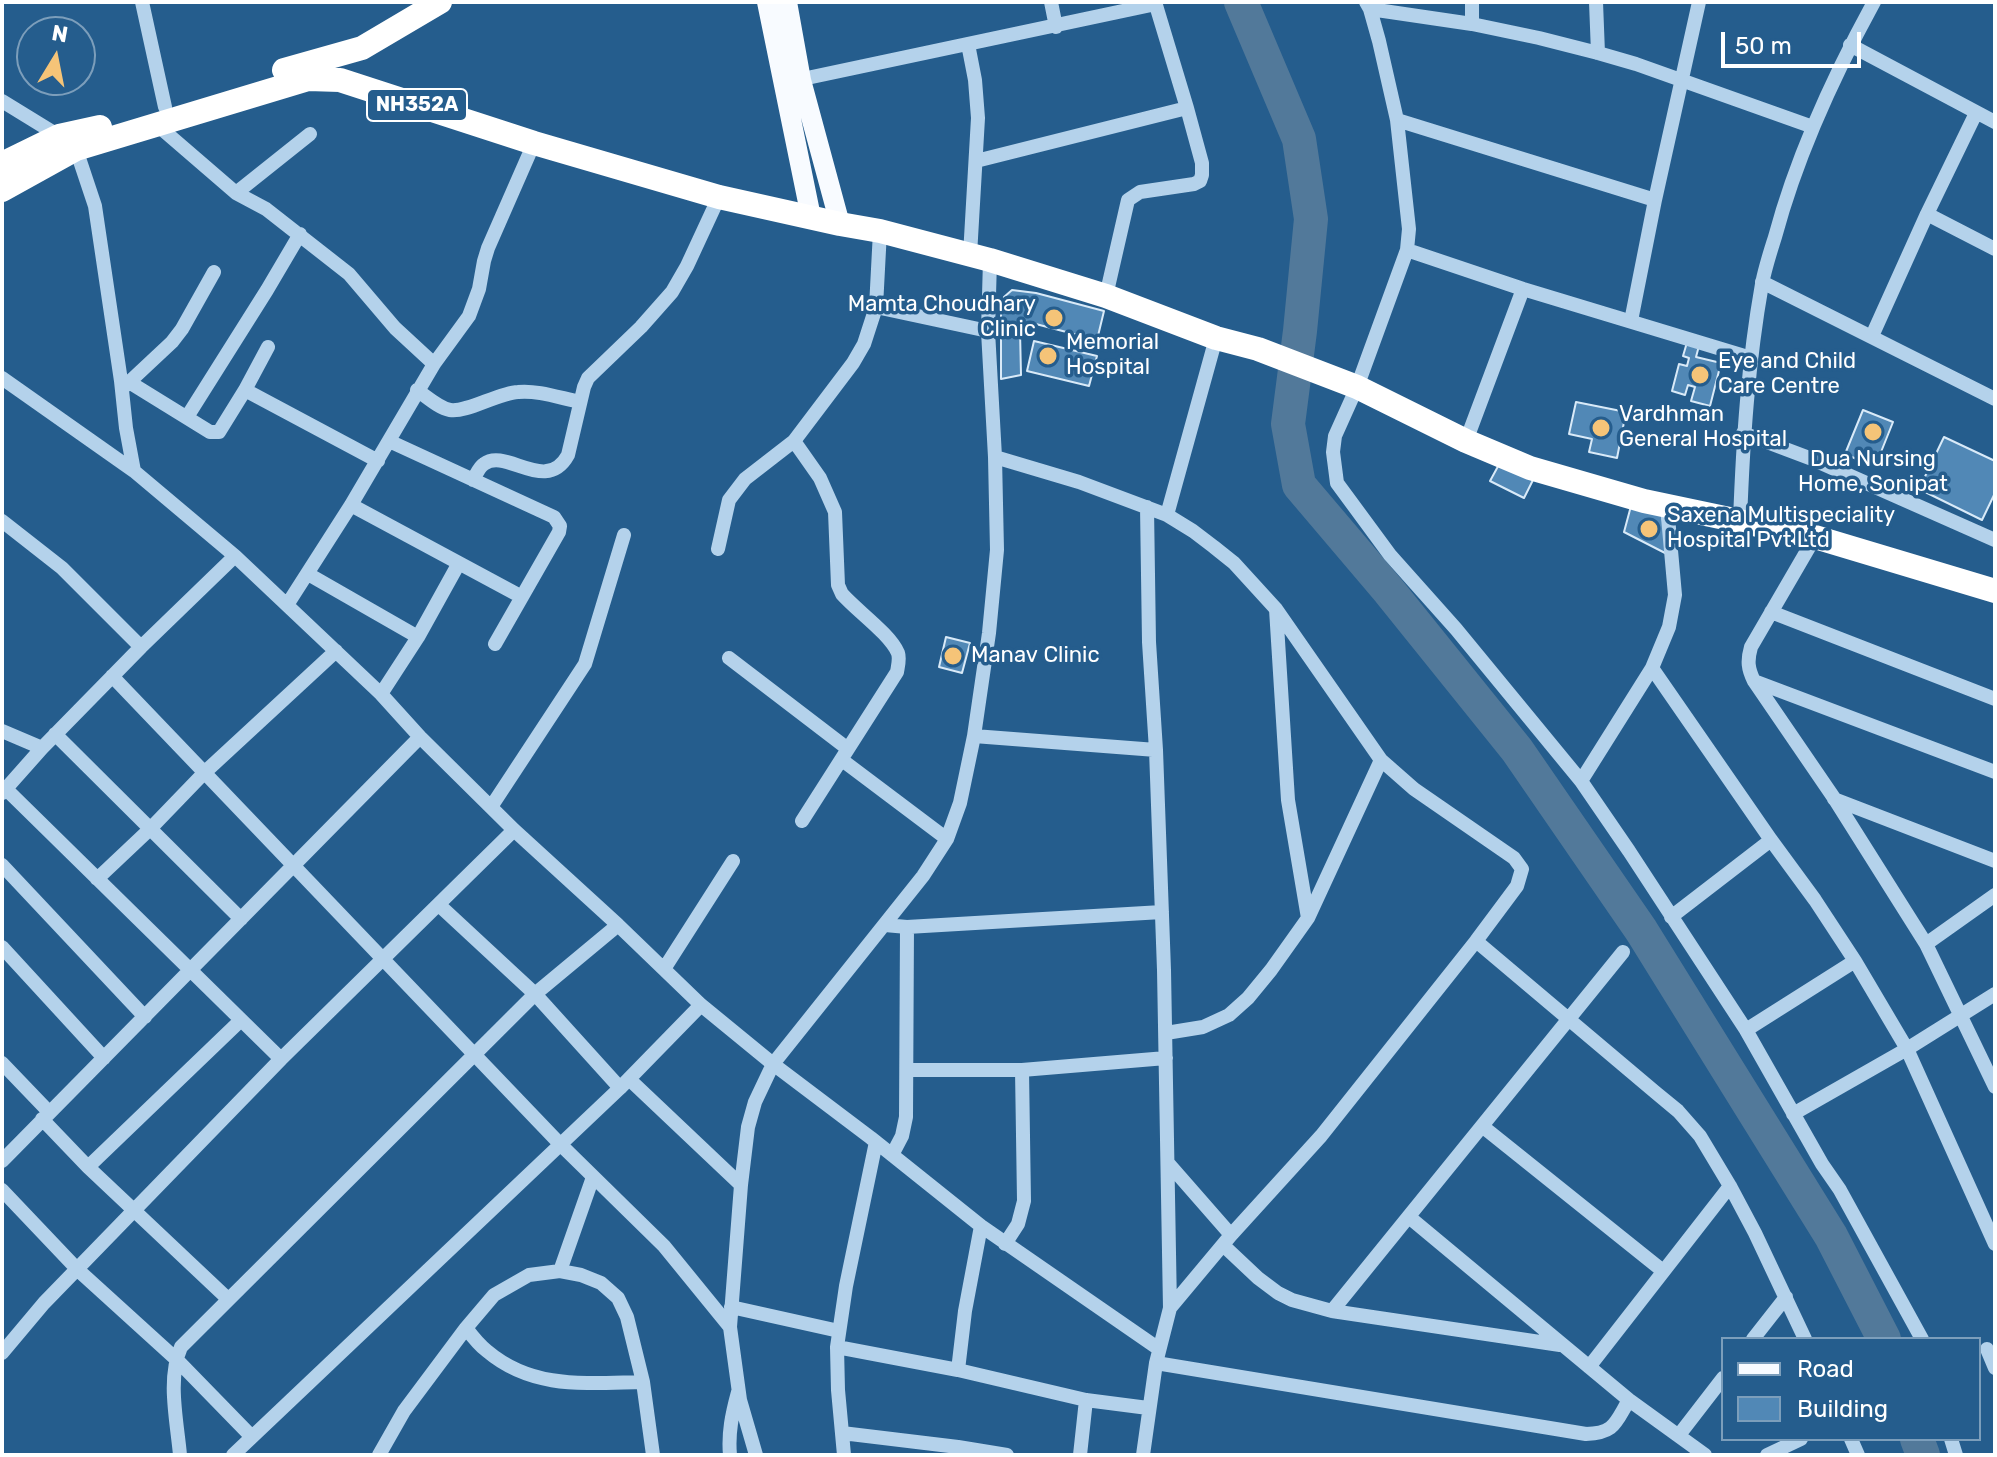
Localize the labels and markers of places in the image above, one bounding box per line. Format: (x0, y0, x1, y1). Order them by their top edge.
place label: Mamta Choudhary Clinic (848, 292, 1036, 344)
marker: Mamta Choudhary Clinic (1043, 307, 1065, 329)
place label: Memorial Hospital (1066, 330, 1159, 382)
marker: Memorial Hospital (1037, 345, 1059, 367)
place label: Eye and Child Care Centre (1718, 349, 1856, 400)
marker: Eye and Child Care Centre (1689, 364, 1711, 386)
place label: Vardhman General Hospital (1619, 402, 1787, 454)
marker: Vardhman General Hospital (1590, 417, 1612, 439)
marker: Dua Nursing Home, Sonipat (1862, 421, 1884, 443)
place label: Dua Nursing Home, Sonipat (1798, 447, 1948, 498)
place label: Saxena Multispeciality Hospital Pvt Ltd (1667, 503, 1895, 554)
marker: Saxena Multispeciality Hospital Pvt Ltd (1638, 518, 1660, 540)
place label: Manav Clinic (971, 643, 1100, 669)
marker: Manav Clinic (942, 645, 964, 667)

